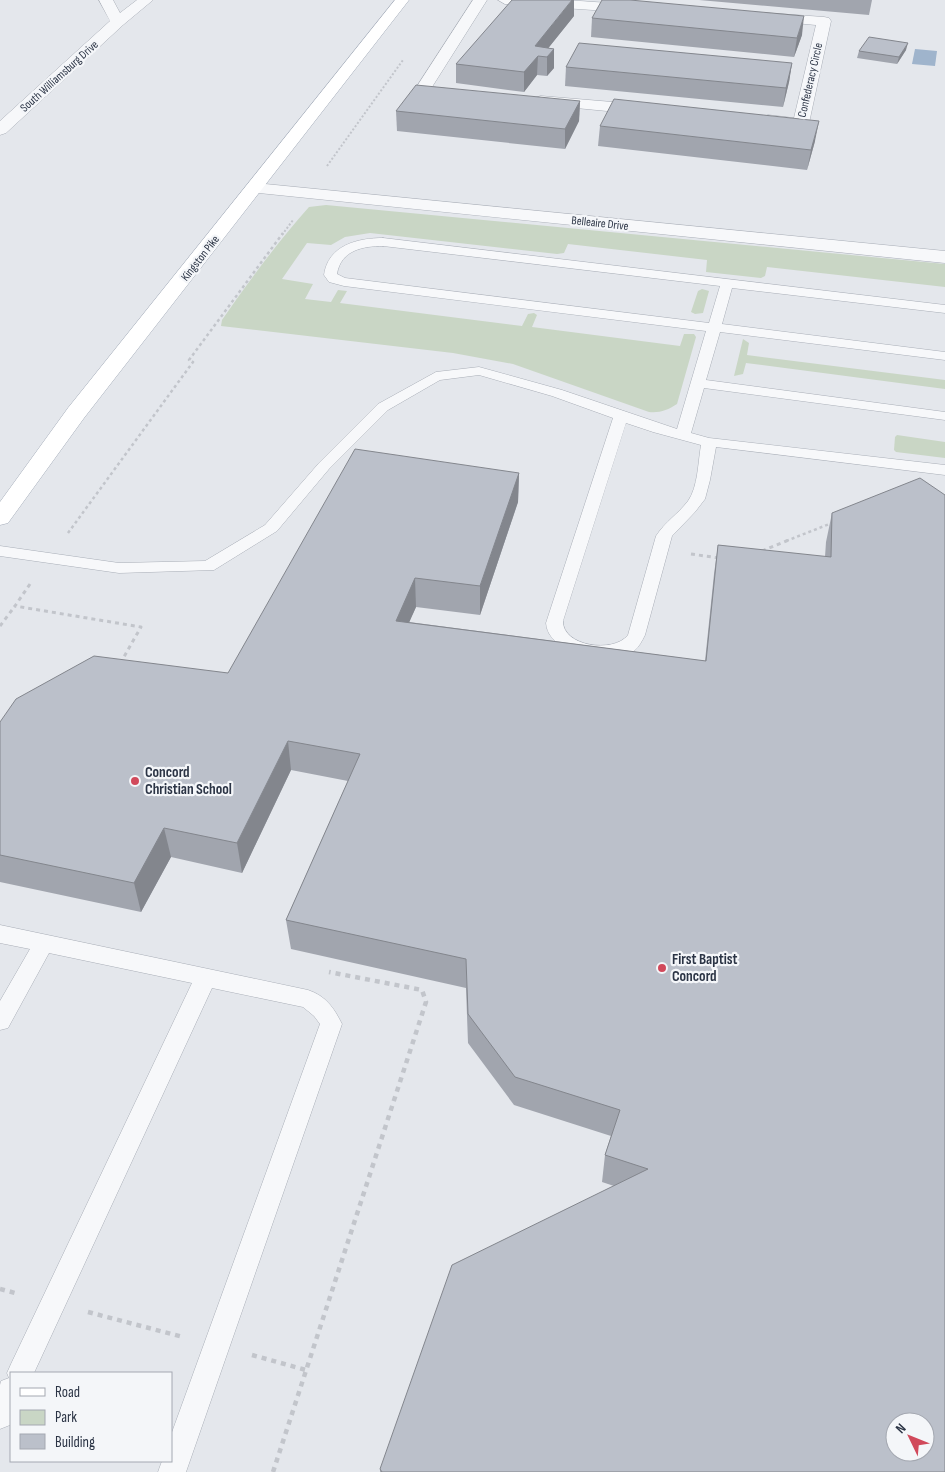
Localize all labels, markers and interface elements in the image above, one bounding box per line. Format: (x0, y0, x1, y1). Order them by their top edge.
street label: South Williamsburg Drive (17, 37, 102, 115)
street label: Confederacy Circle (795, 41, 826, 119)
street label: Belleaire Drive (571, 213, 629, 234)
street label: Kingston Pike (178, 232, 223, 284)
place label: Concord Christian School (145, 763, 232, 799)
marker: Concord Christian School (129, 775, 141, 787)
place label: First Baptist Concord (672, 950, 737, 986)
marker: First Baptist Concord (656, 962, 668, 974)
legend (10, 1372, 172, 1462)
text: Road (55, 1383, 80, 1402)
text: Park (55, 1408, 77, 1427)
north arrow (885, 1412, 935, 1462)
text: N (892, 1420, 910, 1437)
text: Building (55, 1433, 95, 1452)

